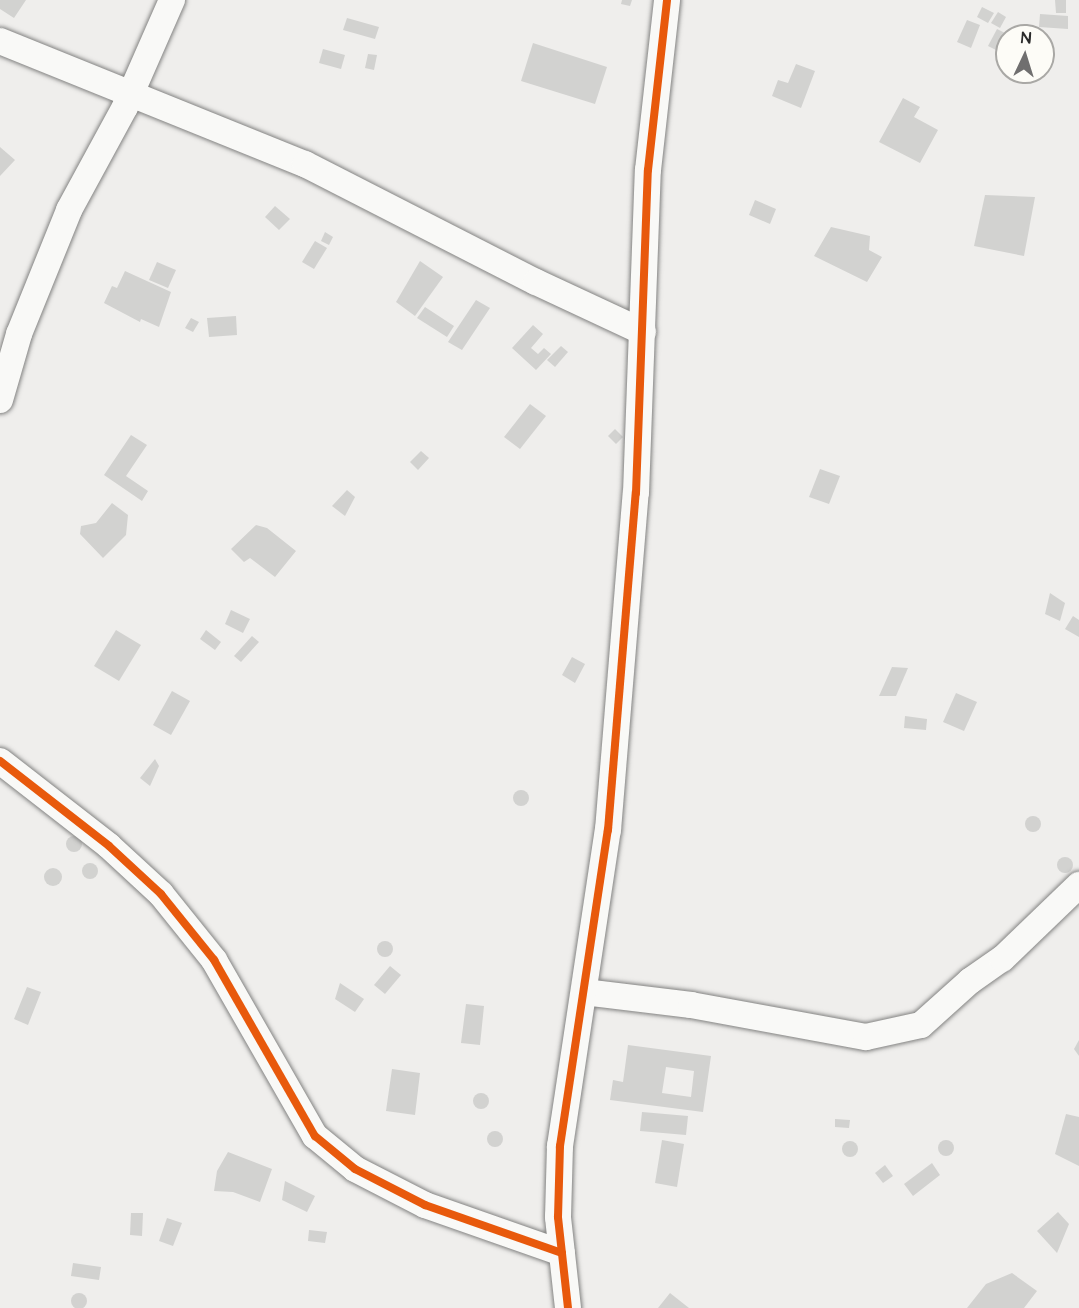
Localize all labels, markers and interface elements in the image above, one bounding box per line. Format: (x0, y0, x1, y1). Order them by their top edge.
north arrow (995, 24, 1055, 84)
text: N (1020, 27, 1032, 49)

